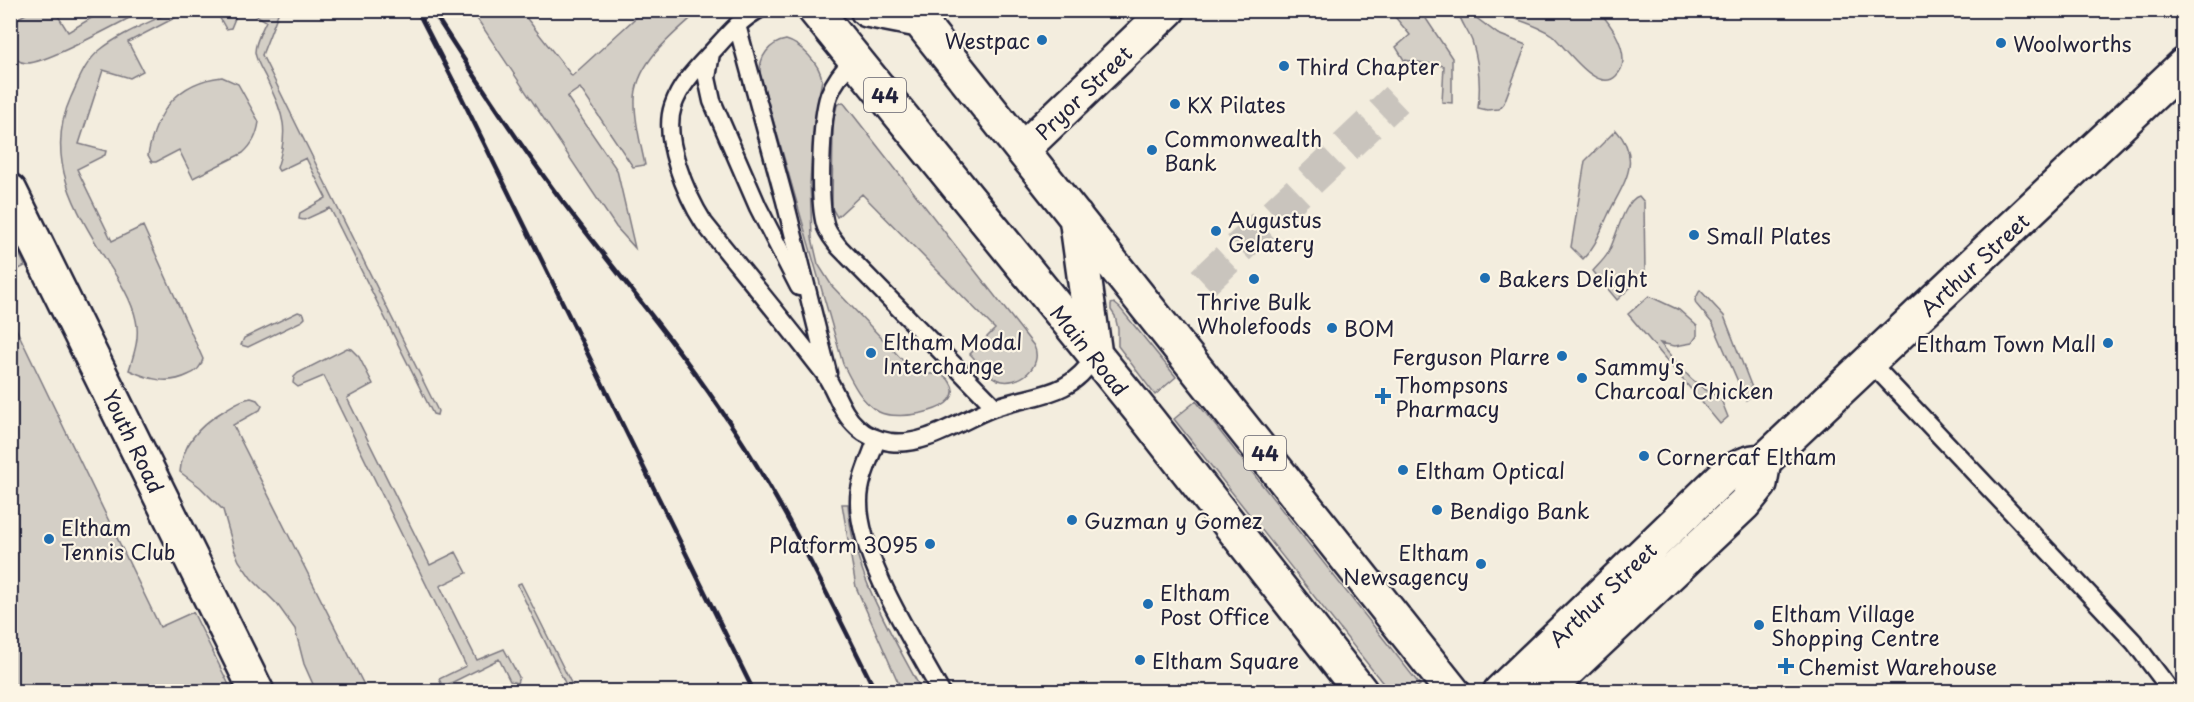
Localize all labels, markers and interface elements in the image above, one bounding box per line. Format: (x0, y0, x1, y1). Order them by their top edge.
place label: Westpac (944, 24, 1030, 56)
place label: Woolworths (2013, 27, 2132, 59)
marker: Westpac (1035, 33, 1049, 47)
marker: Woolworths (1994, 36, 2008, 50)
street label: Pryor Street (1027, 37, 1139, 147)
place label: Third Chapter (1296, 50, 1439, 82)
marker: Third Chapter (1277, 59, 1291, 73)
road number: 44 (864, 78, 906, 112)
place label: KX Pilates (1187, 88, 1286, 120)
marker: KX Pilates (1168, 97, 1182, 111)
place label: Commonwealth Bank (1164, 122, 1322, 178)
marker: Commonwealth Bank (1145, 143, 1159, 157)
place label: Augustus Gelatery (1228, 203, 1321, 259)
street label: Arthur Street (1912, 205, 2036, 323)
place label: Small Plates (1706, 219, 1831, 251)
marker: Augustus Gelatery (1209, 224, 1223, 238)
marker: Small Plates (1687, 228, 1701, 242)
place label: Bakers Delight (1497, 262, 1648, 294)
marker: Bakers Delight (1478, 271, 1492, 285)
marker: Thrive Bulk Wholefoods (1247, 272, 1261, 286)
place label: Thrive Bulk Wholefoods (1197, 285, 1312, 341)
street label: Main Road (1043, 298, 1137, 402)
place label: BOM (1344, 312, 1395, 344)
marker: BOM (1325, 321, 1339, 335)
place label: Eltham Modal Interchange (883, 325, 1022, 381)
place label: Eltham Town Mall (1916, 327, 2096, 359)
marker: Eltham Town Mall (2101, 336, 2115, 350)
place label: Ferguson Plarre (1392, 340, 1550, 372)
marker: Eltham Modal Interchange (864, 346, 878, 360)
marker: Ferguson Plarre (1555, 349, 1569, 363)
place label: Sammy's Charcoal Chicken (1594, 350, 1774, 406)
place label: Thompsons Pharmacy (1395, 368, 1508, 424)
marker: Sammy's Charcoal Chicken (1575, 371, 1589, 385)
street label: Youth Road (95, 384, 173, 498)
marker: Thompsons Pharmacy (1376, 389, 1390, 403)
road number: 44 (1244, 436, 1286, 470)
place label: Cornercaf Eltham (1656, 440, 1837, 472)
marker: Cornercaf Eltham (1637, 449, 1651, 463)
place label: Eltham Optical (1415, 454, 1565, 486)
marker: Eltham Optical (1396, 463, 1410, 477)
place label: Bendigo Bank (1449, 494, 1590, 526)
marker: Bendigo Bank (1430, 503, 1444, 517)
place label: Guzman y Gomez (1084, 504, 1262, 536)
place label: Eltham Tennis Club (61, 511, 175, 567)
marker: Guzman y Gomez (1065, 513, 1079, 527)
place label: Platform 3095 (769, 528, 918, 560)
marker: Eltham Tennis Club (42, 532, 56, 546)
street label: Arthur Street (1541, 534, 1663, 654)
place label: Eltham Newsagency (1343, 536, 1469, 592)
marker: Platform 3095 (923, 537, 937, 551)
marker: Eltham Newsagency (1474, 557, 1488, 571)
place label: Eltham Post Office (1160, 576, 1270, 632)
marker: Eltham Post Office (1141, 597, 1155, 611)
place label: Eltham Village Shopping Centre (1771, 597, 1940, 653)
marker: Eltham Village Shopping Centre (1752, 618, 1766, 632)
place label: Eltham Square (1152, 644, 1299, 676)
place label: Chemist Warehouse (1798, 650, 1997, 682)
marker: Eltham Square (1133, 653, 1147, 667)
marker: Chemist Warehouse (1779, 659, 1793, 673)

